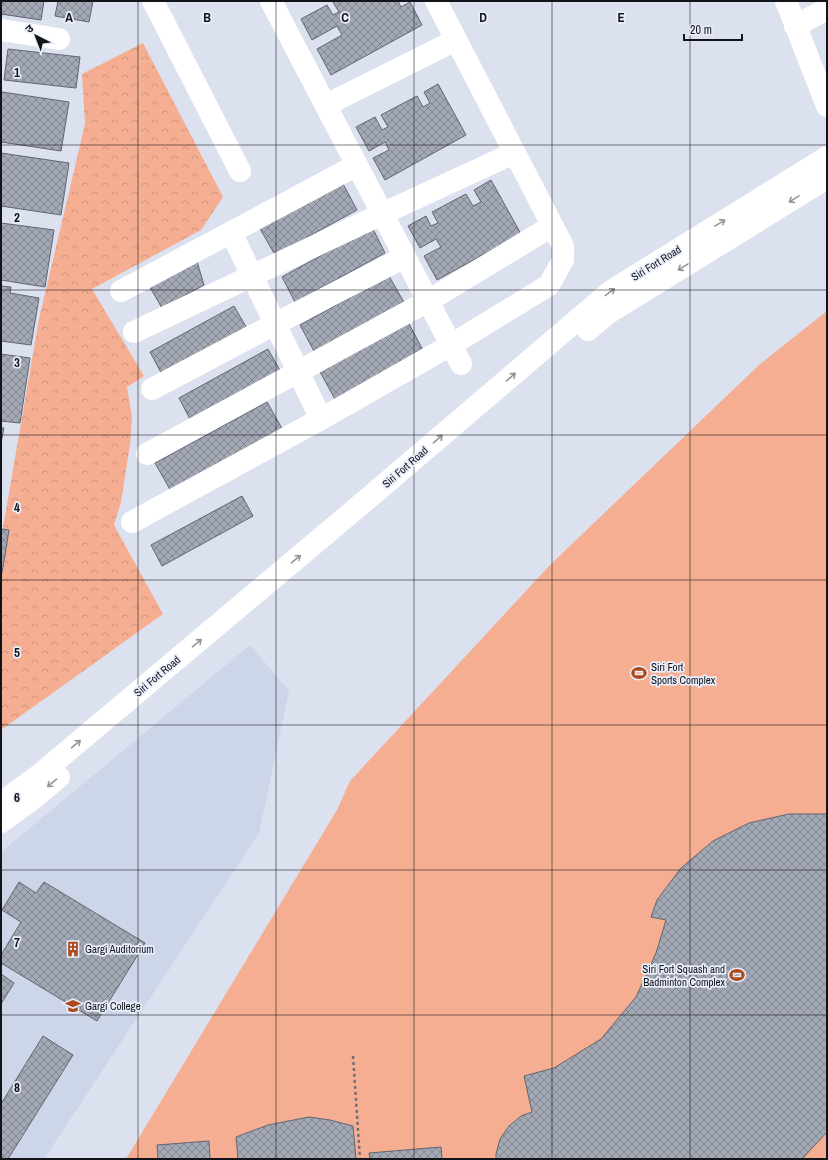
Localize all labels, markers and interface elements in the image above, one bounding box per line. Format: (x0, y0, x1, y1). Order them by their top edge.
text: A (65, 9, 73, 26)
text: B (203, 9, 211, 26)
text: C (341, 9, 349, 26)
text: D (479, 9, 487, 26)
text: E (617, 9, 625, 26)
north arrow (16, 16, 56, 56)
scale bar (684, 16, 742, 42)
text: उ (22, 21, 37, 36)
text: 20 m (690, 22, 712, 38)
text: 1 (14, 64, 20, 81)
one-way arrow (789, 195, 800, 203)
text: 2 (14, 209, 20, 226)
one-way arrow (714, 219, 726, 227)
street label: Siri Fort Road (628, 242, 684, 284)
one-way arrow (678, 263, 689, 271)
one-way arrow (604, 288, 615, 297)
text: 3 (14, 354, 20, 371)
one-way arrow (506, 372, 516, 381)
one-way arrow (433, 434, 444, 443)
street label: Siri Fort Road (379, 443, 431, 491)
text: 4 (14, 499, 20, 516)
one-way arrow (291, 555, 302, 563)
one-way arrow (191, 638, 202, 647)
text: 5 (14, 644, 20, 661)
street label: Siri Fort Road (131, 653, 183, 699)
place label: Siri Fort Sports Complex (651, 660, 716, 687)
sports icon: Siri Fort Sports Complex (630, 664, 648, 682)
one-way arrow (70, 740, 81, 748)
one-way arrow (47, 778, 57, 787)
text: 6 (14, 789, 20, 806)
text: 7 (14, 934, 20, 951)
building icon: Gargi Auditorium (64, 940, 82, 958)
place label: Gargi Auditorium (85, 942, 154, 956)
place label: Siri Fort Squash and Badminton Complex (642, 962, 725, 989)
sports icon: Siri Fort Squash and Badminton Complex (728, 966, 746, 984)
school or university icon: Gargi College (64, 997, 82, 1015)
place label: Gargi College (85, 999, 141, 1013)
text: 8 (14, 1079, 20, 1096)

